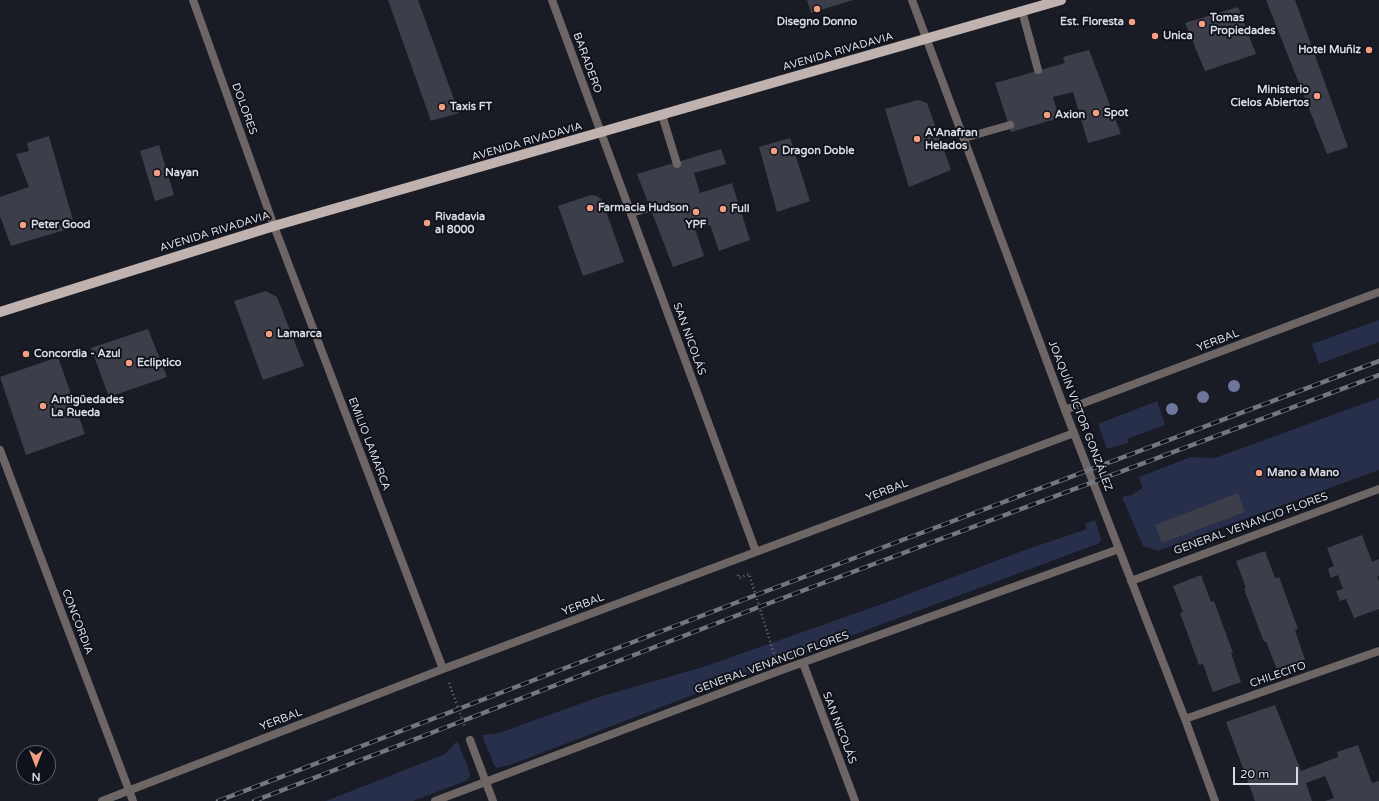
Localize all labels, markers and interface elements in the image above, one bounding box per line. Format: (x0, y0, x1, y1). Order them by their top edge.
marker: Disegno Donno (812, 4, 822, 14)
place label: Tomas Propiedades (1210, 11, 1276, 37)
place label: Disegno Donno (777, 15, 857, 29)
place label: Est. Floresta (1060, 15, 1124, 29)
marker: Est. Floresta (1127, 17, 1137, 27)
marker: Tomas Propiedades (1197, 19, 1207, 29)
place label: Unica (1163, 29, 1193, 43)
street label: AVENIDA RIVADAVIA (781, 30, 895, 74)
street label: BARADERO (570, 31, 604, 95)
marker: Unica (1150, 31, 1160, 41)
place label: Hotel Muñiz (1298, 43, 1361, 57)
marker: Hotel Muñiz (1364, 45, 1374, 55)
street label: DOLORES (229, 81, 259, 137)
place label: Ministerio Cielos Abiertos (1230, 83, 1309, 109)
marker: Ministerio Cielos Abiertos (1312, 91, 1322, 101)
place label: Taxis FT (450, 100, 492, 114)
marker: Taxis FT (437, 102, 447, 112)
place label: Spot (1104, 106, 1128, 120)
place label: Axion (1055, 108, 1085, 122)
marker: Spot (1091, 108, 1101, 118)
marker: Axion (1042, 110, 1052, 120)
street label: AVENIDA RIVADAVIA (470, 120, 584, 164)
place label: A'Anafran Helados (925, 126, 978, 152)
marker: A'Anafran Helados (912, 134, 922, 144)
place label: Dragon Doble (782, 144, 854, 158)
marker: Dragon Doble (769, 146, 779, 156)
place label: Nayan (165, 166, 199, 180)
marker: Nayan (152, 168, 162, 178)
place label: Farmacia Hudson (598, 201, 689, 215)
place label: Full (731, 202, 749, 216)
marker: Farmacia Hudson (585, 203, 595, 213)
marker: Full (718, 204, 728, 214)
marker: YPF (691, 207, 701, 217)
street label: AVENIDA RIVADAVIA (158, 209, 272, 255)
place label: Rivadavia al 8000 (435, 210, 485, 236)
place label: Peter Good (31, 218, 91, 232)
marker: Rivadavia al 8000 (422, 218, 432, 228)
place label: YPF (685, 218, 707, 232)
marker: Peter Good (18, 220, 28, 230)
street label: SAN NICOLÁS (670, 301, 708, 377)
place label: Lamarca (277, 327, 322, 341)
street label: YERBAL (1195, 327, 1241, 355)
marker: Lamarca (264, 329, 274, 339)
street label: JOAQUÍN VICTOR GONZÁLEZ (1045, 339, 1115, 493)
place label: Concordia - Azul (34, 347, 121, 361)
marker: Concordia - Azul (21, 349, 31, 359)
place label: Ecliptico (137, 356, 182, 370)
marker: Ecliptico (124, 358, 134, 368)
place label: Antigüedades La Rueda (51, 393, 124, 419)
street label: EMILIO LAMARCA (345, 395, 393, 493)
marker: Antigüedades La Rueda (38, 401, 48, 411)
place label: Mano a Mano (1267, 466, 1339, 480)
marker: Mano a Mano (1254, 468, 1264, 478)
street label: YERBAL (864, 477, 910, 505)
street label: GENERAL VENANCIO FLORES (1172, 490, 1330, 558)
street label: CONCORDIA (58, 587, 96, 657)
street label: YERBAL (560, 591, 606, 619)
street label: GENERAL VENANCIO FLORES (693, 629, 851, 697)
street label: CHILECITO (1248, 659, 1308, 691)
street label: SAN NICOLÁS (819, 690, 859, 766)
street label: YERBAL (258, 706, 304, 734)
north arrow (16, 745, 56, 785)
scale bar (1235, 759, 1300, 785)
text: 20 m (1240, 767, 1269, 781)
text: N (32, 770, 40, 783)

